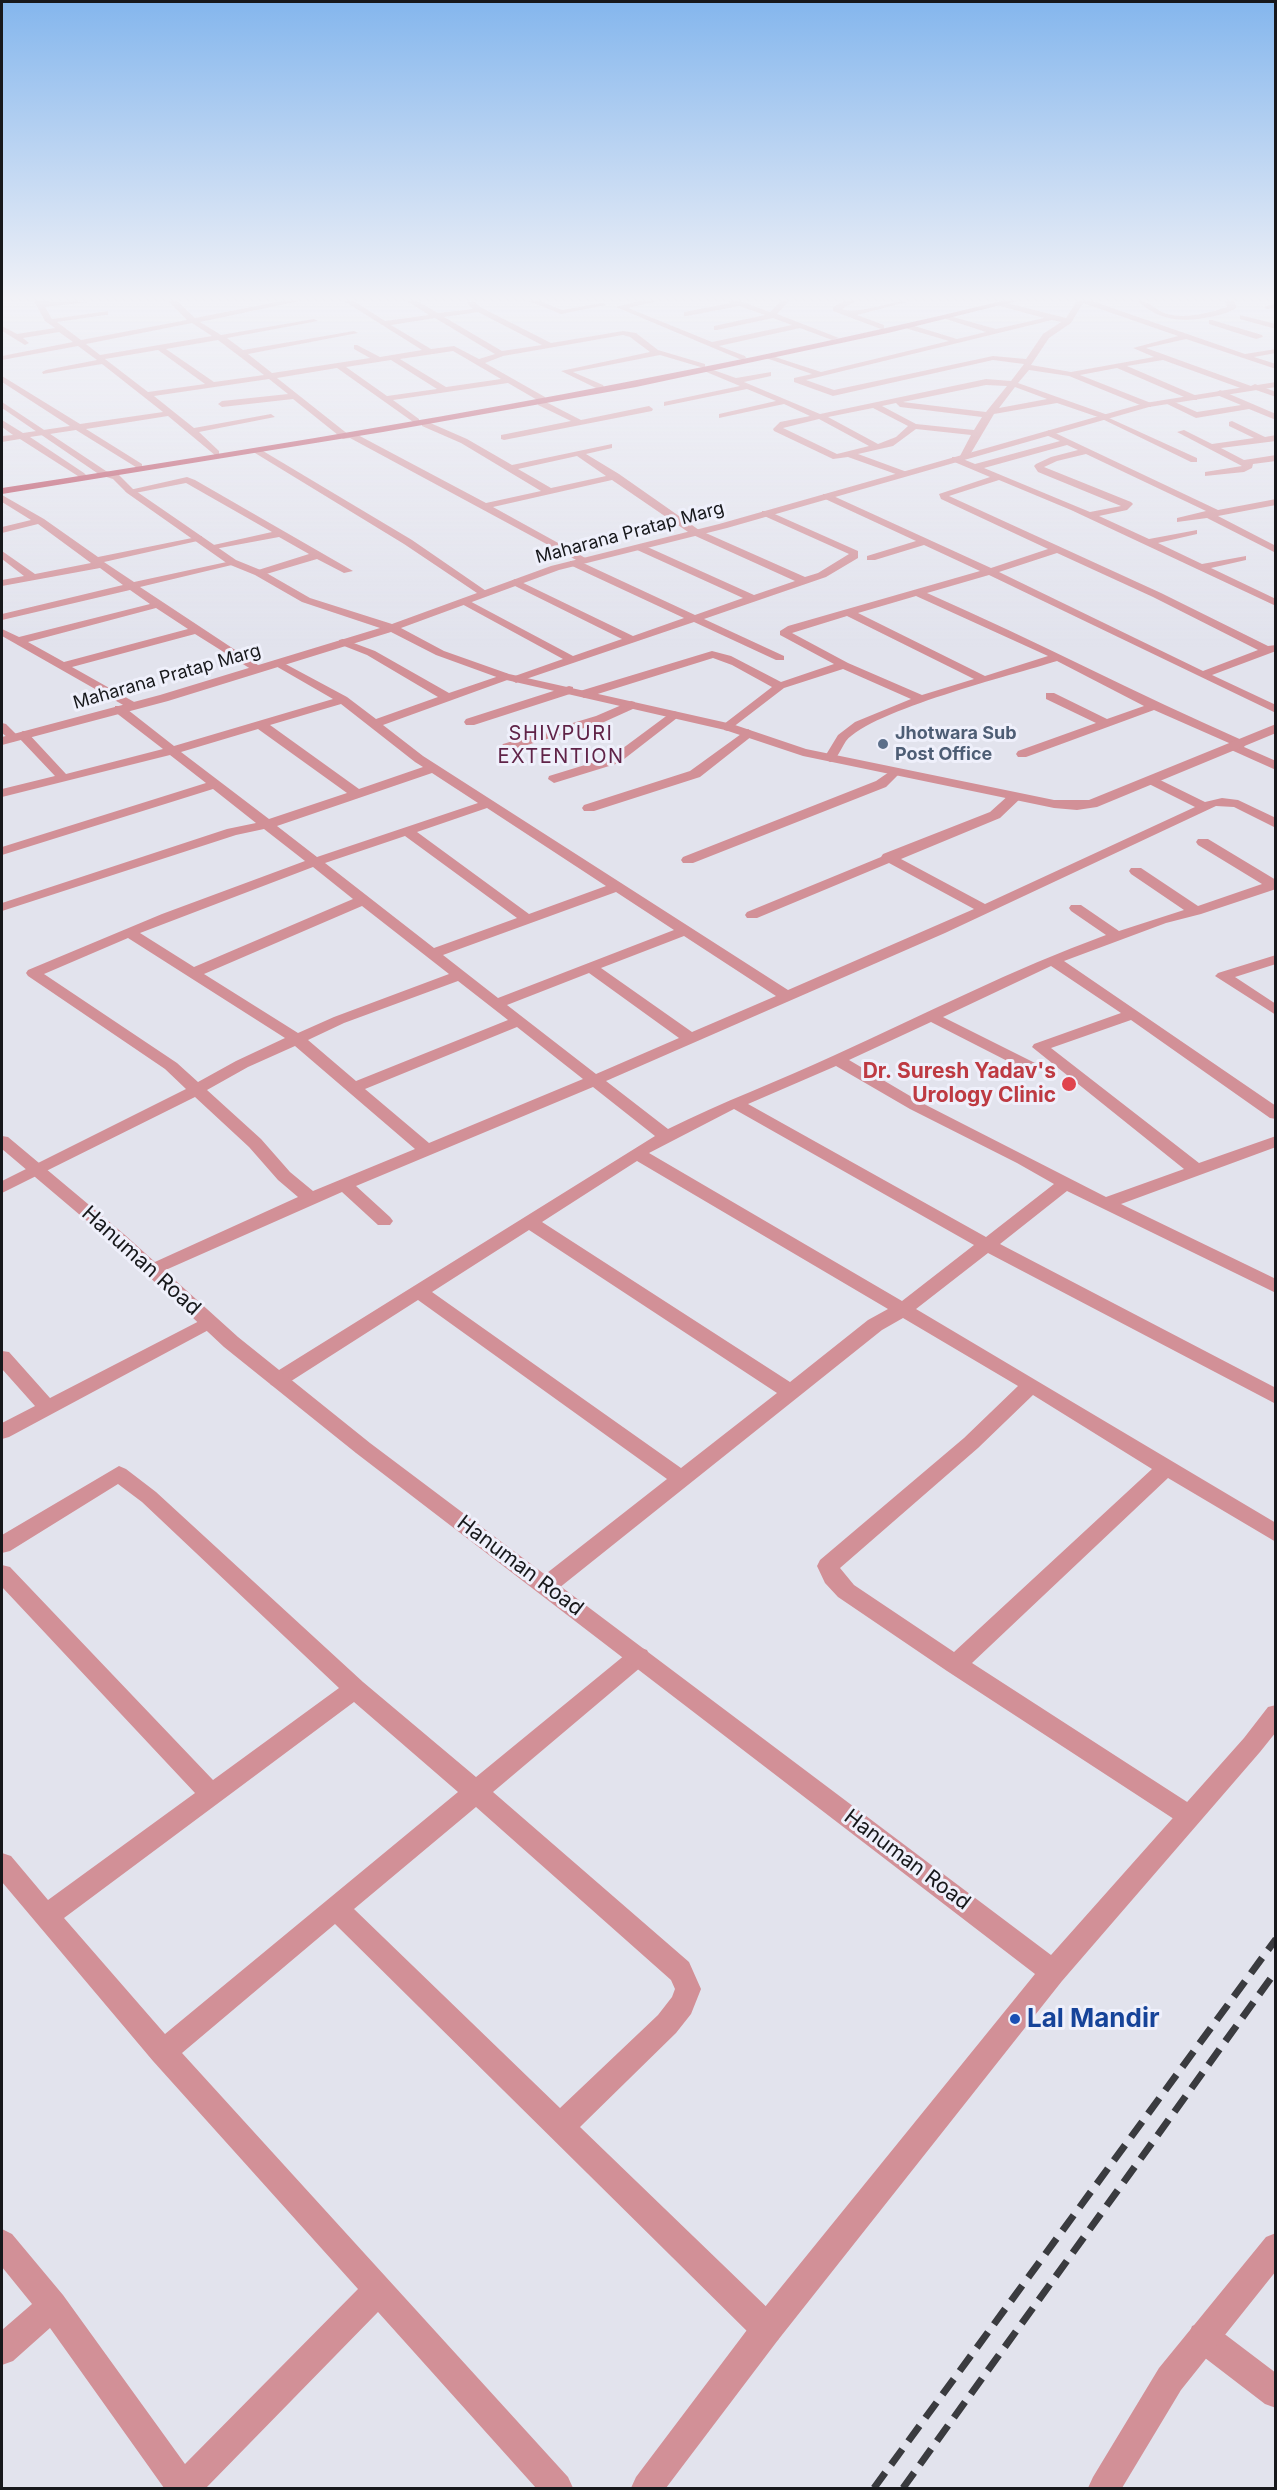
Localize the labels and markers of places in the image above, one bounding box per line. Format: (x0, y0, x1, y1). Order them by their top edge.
place label: Jhotwara Sub Post Office (895, 723, 1017, 766)
marker: Jhotwara Sub Post Office (876, 737, 890, 751)
place label: Dr. Suresh Yadav's Urology Clinic (863, 1059, 1056, 1109)
marker: Dr. Suresh Yadav's Urology Clinic (1060, 1075, 1078, 1093)
place label: Lal Mandir (1027, 2003, 1160, 2035)
marker: Lal Mandir (1008, 2012, 1022, 2026)

